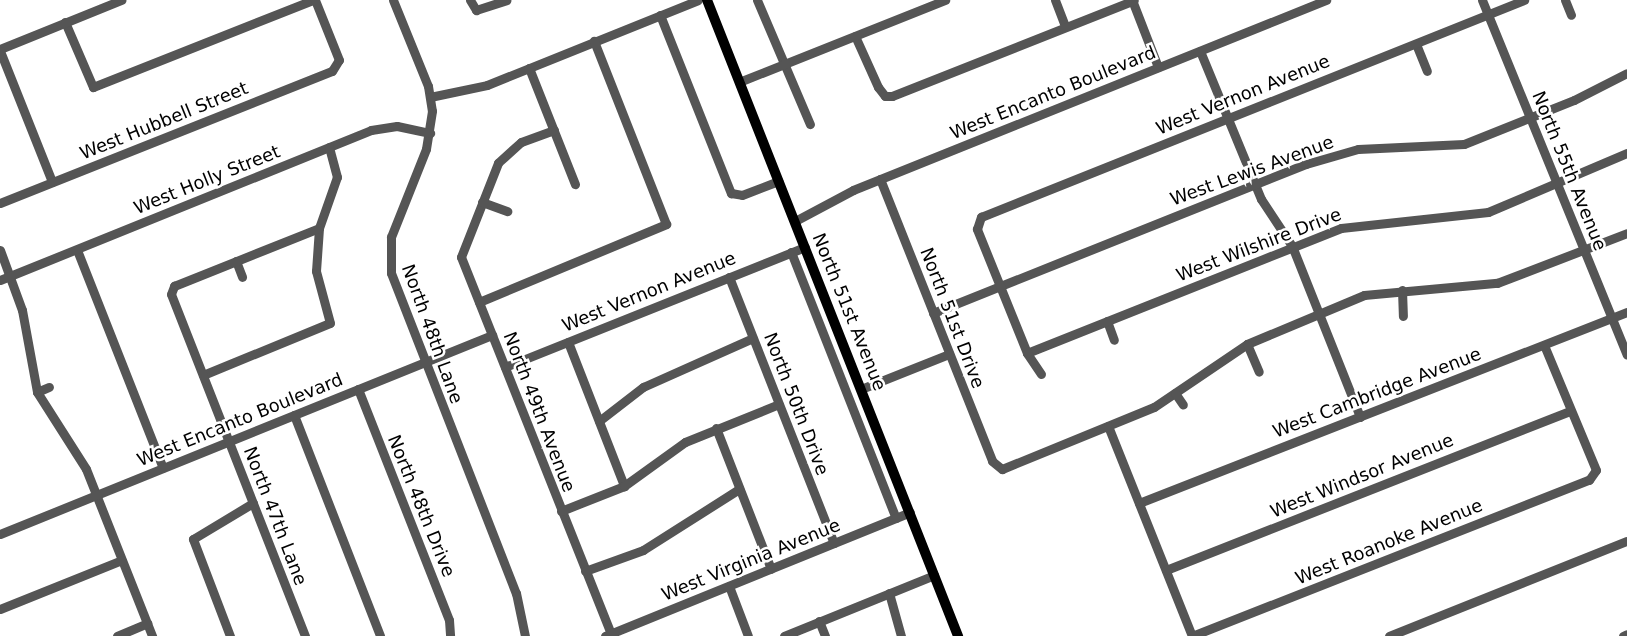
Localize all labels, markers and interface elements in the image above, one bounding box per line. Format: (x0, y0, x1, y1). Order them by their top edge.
street label: West Encanto Boulevard (947, 42, 1159, 144)
street label: West Vernon Avenue (1153, 50, 1333, 140)
street label: West Hubbell Street (77, 77, 251, 165)
street label: North 55th Avenue (1527, 88, 1611, 254)
street label: West Lewis Avenue (1167, 131, 1337, 211)
street label: West Holly Street (131, 141, 283, 219)
street label: West Wilshire Drive (1173, 204, 1345, 286)
street label: North 51st Avenue (808, 230, 890, 394)
street label: North 51st Drive (915, 245, 989, 391)
street label: West Vernon Avenue (559, 247, 739, 337)
street label: North 48th Lane (397, 261, 467, 407)
street label: North 49th Avenue (498, 329, 580, 495)
street label: North 50th Drive (759, 330, 833, 478)
street label: West Cambridge Avenue (1270, 343, 1484, 443)
street label: West Encanto Boulevard (134, 369, 346, 471)
street label: West Windsor Avenue (1267, 429, 1457, 523)
street label: North 48th Drive (383, 432, 459, 580)
street label: North 47th Lane (239, 444, 311, 588)
street label: West Roanoke Avenue (1292, 495, 1486, 589)
street label: West Virginia Avenue (659, 514, 843, 606)

